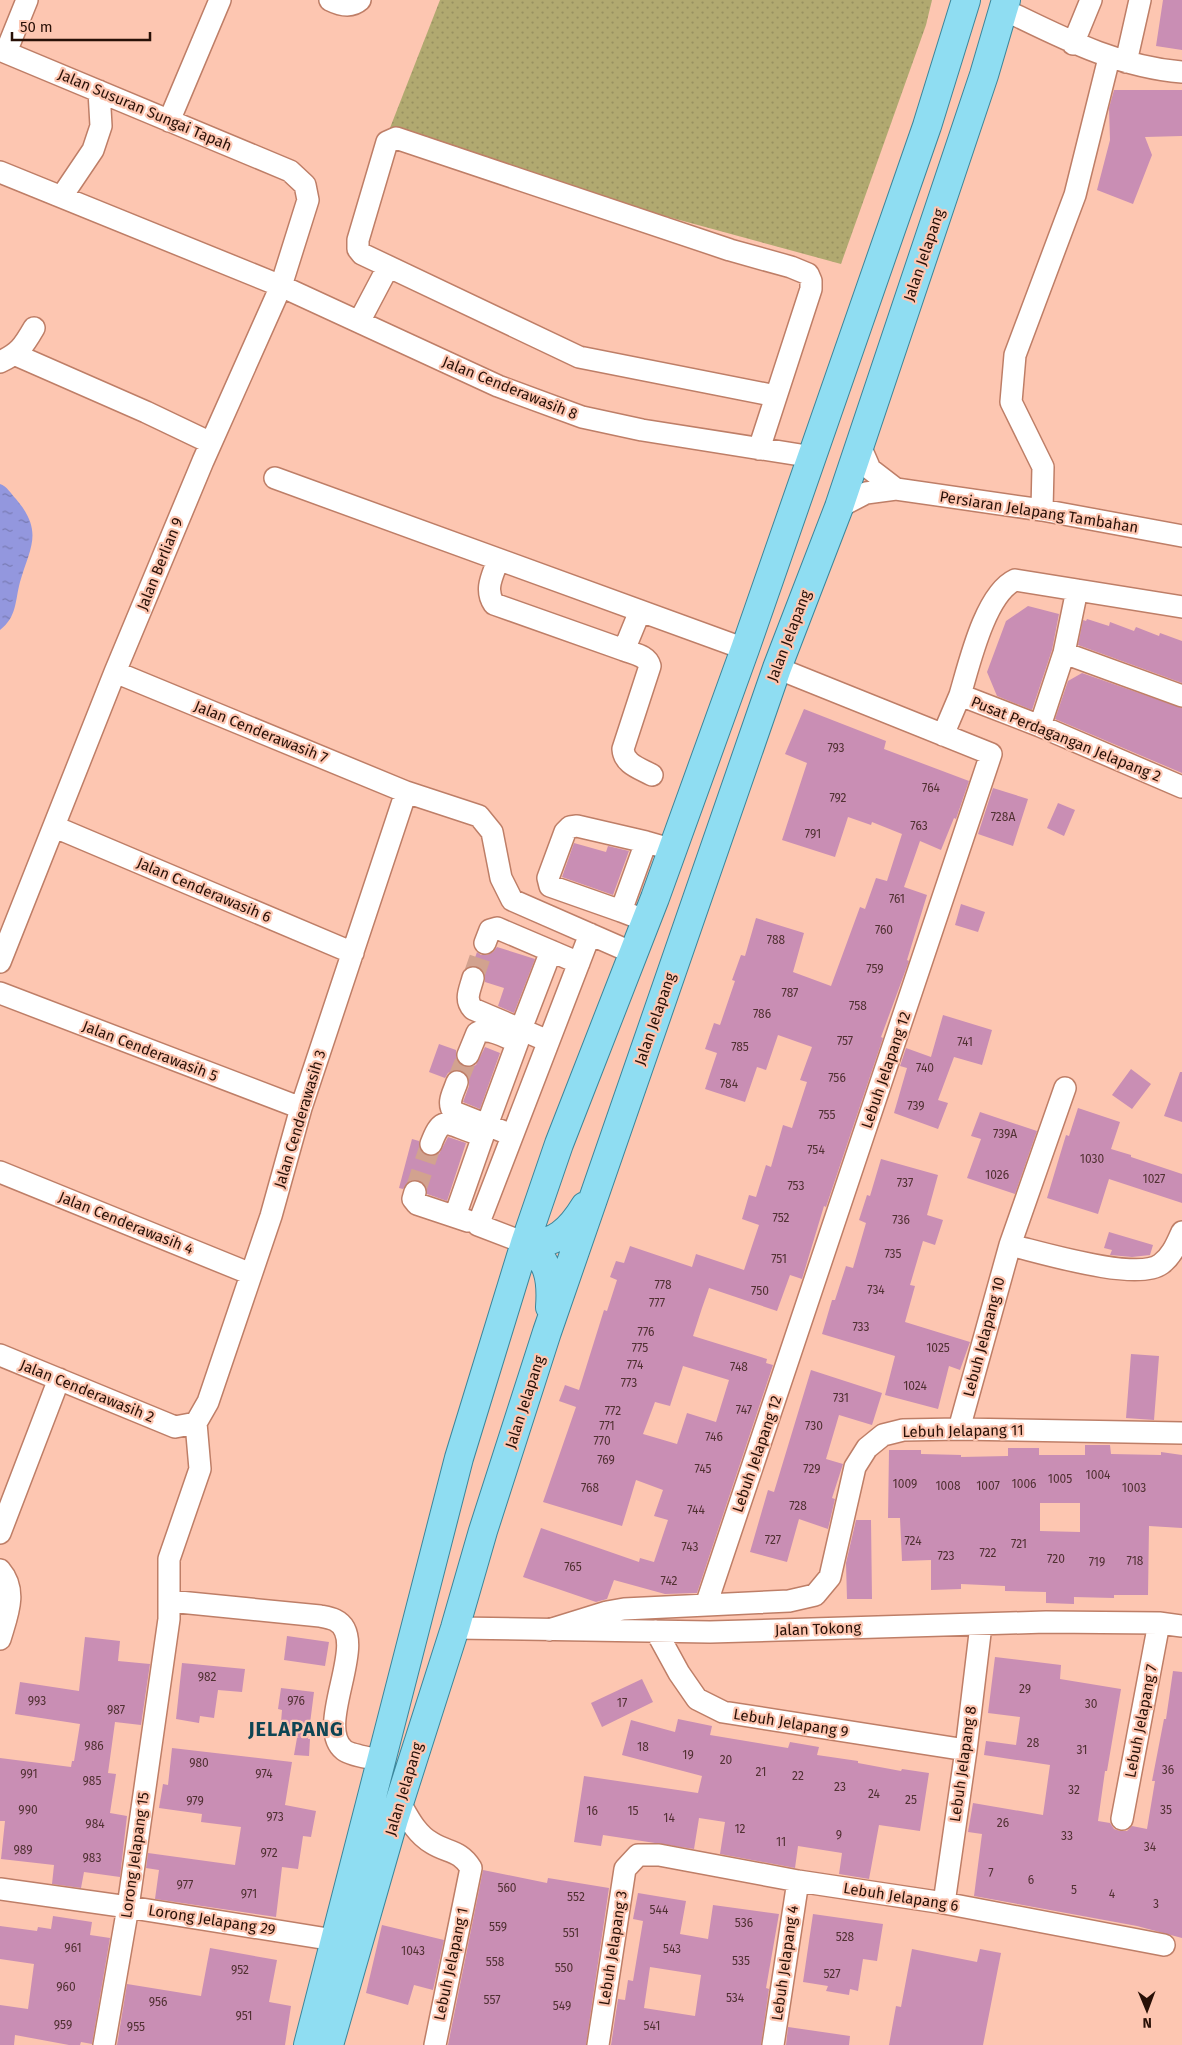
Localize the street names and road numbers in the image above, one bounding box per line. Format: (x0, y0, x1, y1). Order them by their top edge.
street label: Jalan Susuran Sungai Tapah (55, 65, 235, 155)
street label: Jalan Jelapang (900, 206, 948, 304)
street label: Jalan Cenderawasih 8 (440, 353, 580, 423)
street label: Persiaran Jelapang Tambahan (938, 487, 1140, 537)
street label: Jalan Berlian 9 (133, 515, 187, 613)
street label: Jalan Jelapang (763, 588, 815, 684)
street label: Pusat Perdagangan Jelapang 2 (968, 693, 1164, 785)
street label: Jalan Cenderawasih 7 (192, 697, 331, 767)
street label: Jalan Cenderawasih 6 (134, 854, 274, 926)
street label: Jalan Jelapang (631, 970, 679, 1068)
street label: Lebuh Jelapang 12 (858, 1009, 914, 1131)
street label: Jalan Cenderawasih 5 (80, 1017, 220, 1085)
street label: Jalan Cenderawasih 3 (270, 1048, 330, 1190)
street label: Jalan Cenderawasih 4 (56, 1188, 196, 1258)
street label: Lebuh Jelapang 10 (959, 1275, 1009, 1399)
street label: Jalan Jelapang (502, 1353, 549, 1451)
street label: Jalan Cenderawasih 2 (17, 1356, 157, 1426)
street label: Lebuh Jelapang 12 (729, 1393, 785, 1515)
street label: Lebuh Jelapang 11 (902, 1421, 1024, 1441)
street label: Jalan Tokong (775, 1618, 862, 1640)
street label: Lebuh Jelapang 7 (1121, 1662, 1161, 1779)
street label: Lebuh Jelapang 9 (732, 1705, 850, 1741)
street label: Lebuh Jelapang 8 (946, 1705, 980, 1823)
street label: Jalan Jelapang (381, 1740, 427, 1838)
street label: Lorong Jelapang 15 (117, 1791, 153, 1919)
street label: Lebuh Jelapang 6 (842, 1879, 960, 1915)
street label: Lebuh Jelapang 3 (595, 1889, 631, 2007)
street label: Lorong Jelapang 29 (147, 1901, 277, 1939)
street label: Lebuh Jelapang 4 (768, 1904, 802, 2022)
street label: Lebuh Jelapang 1 (430, 1906, 472, 2022)

